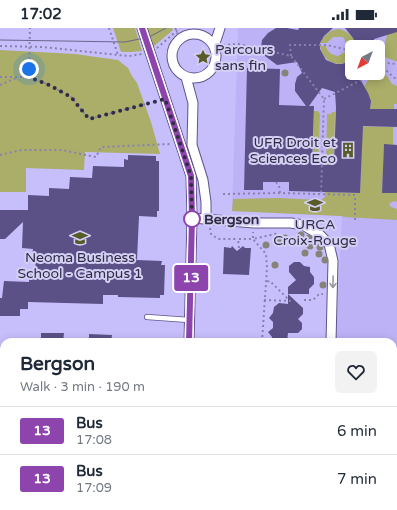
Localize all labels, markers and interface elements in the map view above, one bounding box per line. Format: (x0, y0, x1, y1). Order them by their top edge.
text: 17:02 (20, 5, 62, 23)
north arrow (345, 40, 385, 80)
map controls (345, 40, 385, 80)
place label: Parcours sans fin (215, 41, 274, 74)
place icon: Parcours sans fin (194, 48, 212, 66)
your location (19, 59, 39, 79)
place label: UFR Droit et Sciences Eco (250, 134, 337, 167)
building icon: UFR Droit et Sciences Eco (339, 141, 357, 159)
school or university icon: URCA Croix-Rouge (306, 196, 324, 214)
marker: Bergson (183, 210, 201, 228)
place label: Bergson (204, 211, 259, 228)
place label: URCA Croix-Rouge (273, 216, 357, 249)
school or university icon: Neoma Business School - Campus 1 (71, 229, 89, 247)
place label: Neoma Business School - Campus 1 (17, 249, 143, 282)
line badge: 13 (173, 265, 209, 291)
text: 13 (182, 269, 200, 286)
one-way arrow (329, 275, 337, 288)
button: heart (335, 351, 377, 393)
text: Bergson (20, 353, 95, 375)
text: Walk · 3 min · 190 m (20, 379, 145, 395)
text: Bus (76, 414, 103, 432)
text: 13 (33, 422, 51, 439)
text: 6 min (337, 422, 377, 440)
text: 17:08 (76, 432, 112, 448)
text: Bus (76, 462, 103, 480)
text: 13 (33, 470, 51, 487)
text: 7 min (337, 470, 377, 488)
text: 17:09 (76, 480, 112, 496)

